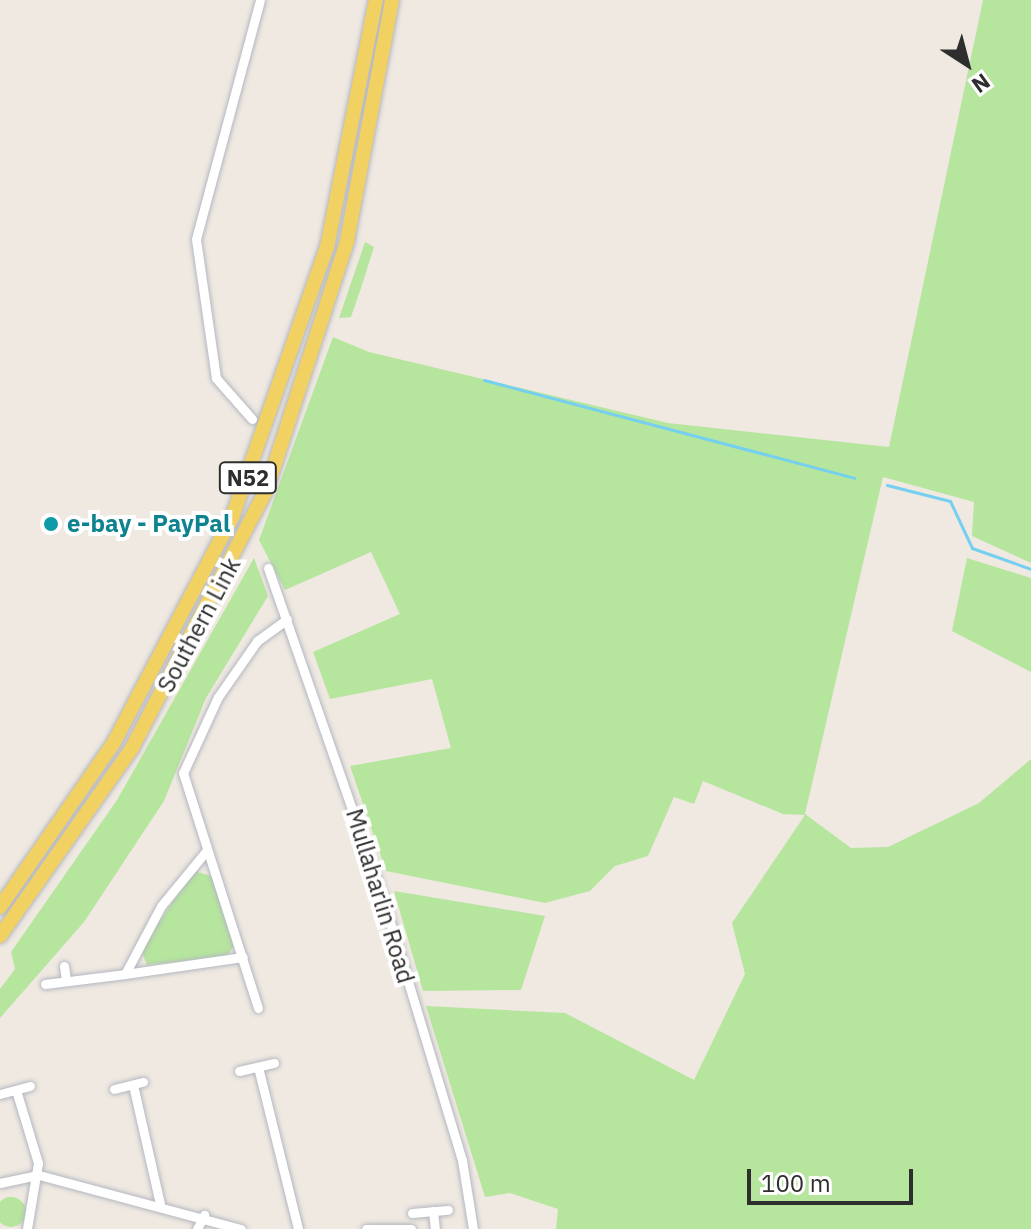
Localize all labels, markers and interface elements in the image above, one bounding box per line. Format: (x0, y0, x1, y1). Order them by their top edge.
north arrow (927, 24, 1007, 104)
text: N (966, 67, 996, 100)
road number: N52 (218, 460, 278, 496)
place label: e-bay - PayPal (67, 510, 230, 538)
marker: e-bay - PayPal (42, 515, 60, 533)
street label: Southern Link (151, 553, 247, 697)
street label: Mullaharlin Road (340, 805, 420, 987)
scale bar (751, 1153, 917, 1203)
text: 100 m (761, 1167, 831, 1199)

